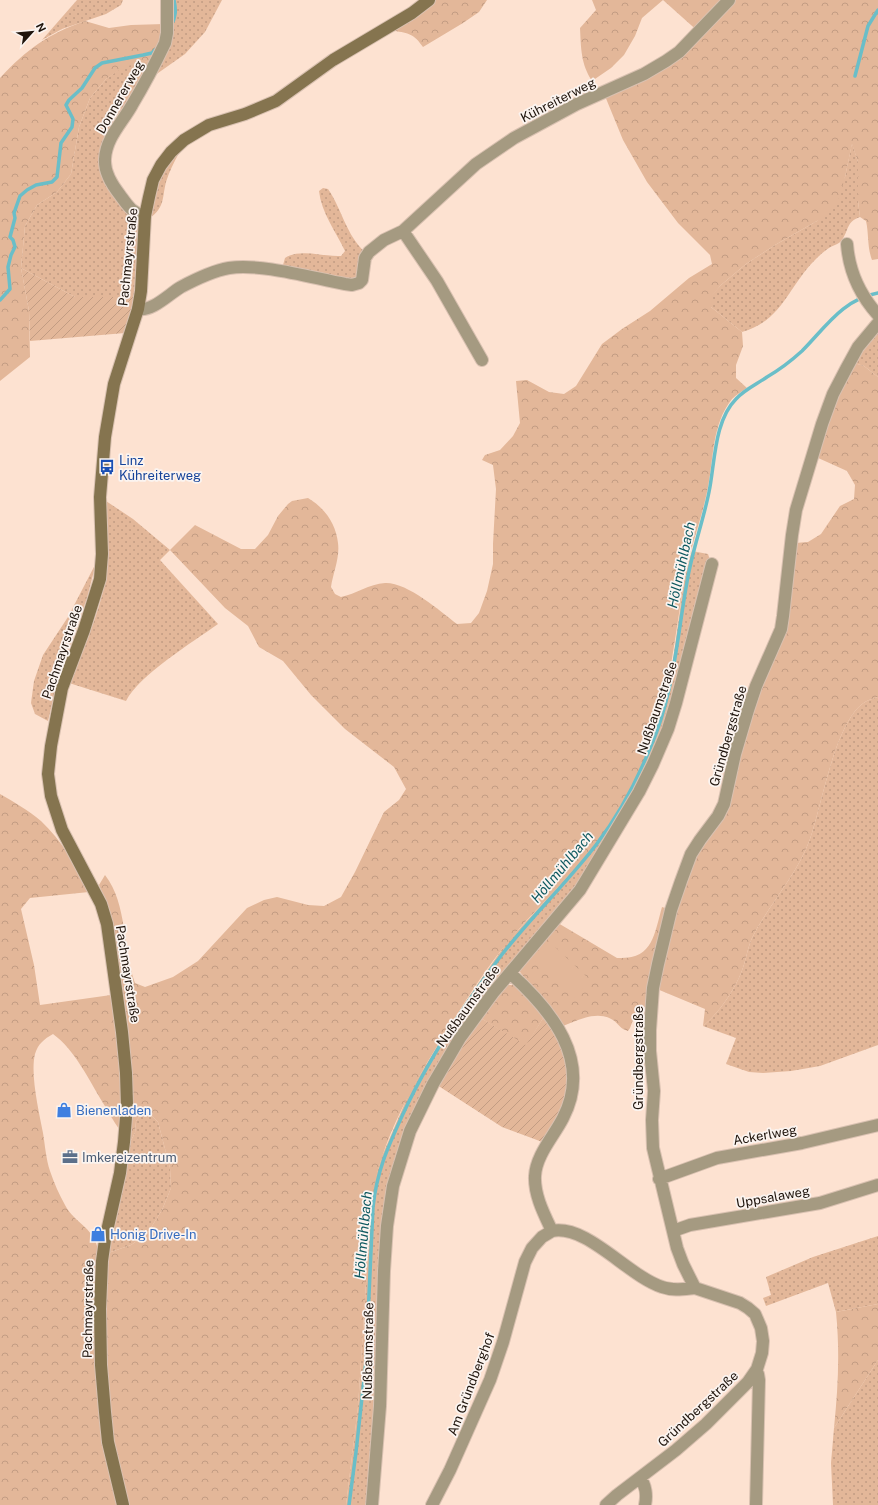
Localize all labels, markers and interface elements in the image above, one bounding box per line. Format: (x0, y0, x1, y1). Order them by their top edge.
north arrow (12, 12, 52, 52)
text: N (34, 21, 48, 34)
street label: Donnererweg (93, 58, 147, 136)
street label: Kühreiterweg (518, 75, 598, 125)
street label: Pachmayrstraße (115, 207, 141, 307)
place label: Linz Kühreiterweg (119, 453, 201, 483)
bus stop icon: Linz Kühreiterweg (98, 458, 116, 476)
water label: Höllmühlbach (664, 520, 698, 610)
street label: Pachmayrstraße (39, 603, 85, 701)
street label: Nußbaumstraße (634, 660, 680, 756)
street label: Gründbergstraße (706, 684, 750, 788)
water label: Höllmühlbach (528, 828, 596, 906)
street label: Pachmayrstraße (113, 924, 143, 1024)
street label: Nußbaumstraße (433, 962, 503, 1050)
street label: Gründbergstraße (631, 1006, 646, 1110)
shop icon: Bienenladen (55, 1101, 73, 1119)
place label: Bienenladen (76, 1103, 151, 1118)
street label: Ackerlweg (732, 1122, 798, 1148)
office icon: Imkereizentrum (61, 1148, 79, 1166)
place label: Imkereizentrum (82, 1150, 177, 1165)
street label: Uppsalaweg (735, 1183, 811, 1211)
water label: Höllmühlbach (351, 1190, 375, 1280)
shop icon: Honig Drive-In (89, 1225, 107, 1243)
place label: Honig Drive-In (110, 1227, 197, 1242)
street label: Pachmayrstraße (80, 1260, 96, 1358)
street label: Nußbaumstraße (360, 1302, 376, 1400)
street label: Am Gründberghof (444, 1330, 498, 1438)
street label: Gründbergstraße (655, 1368, 741, 1450)

